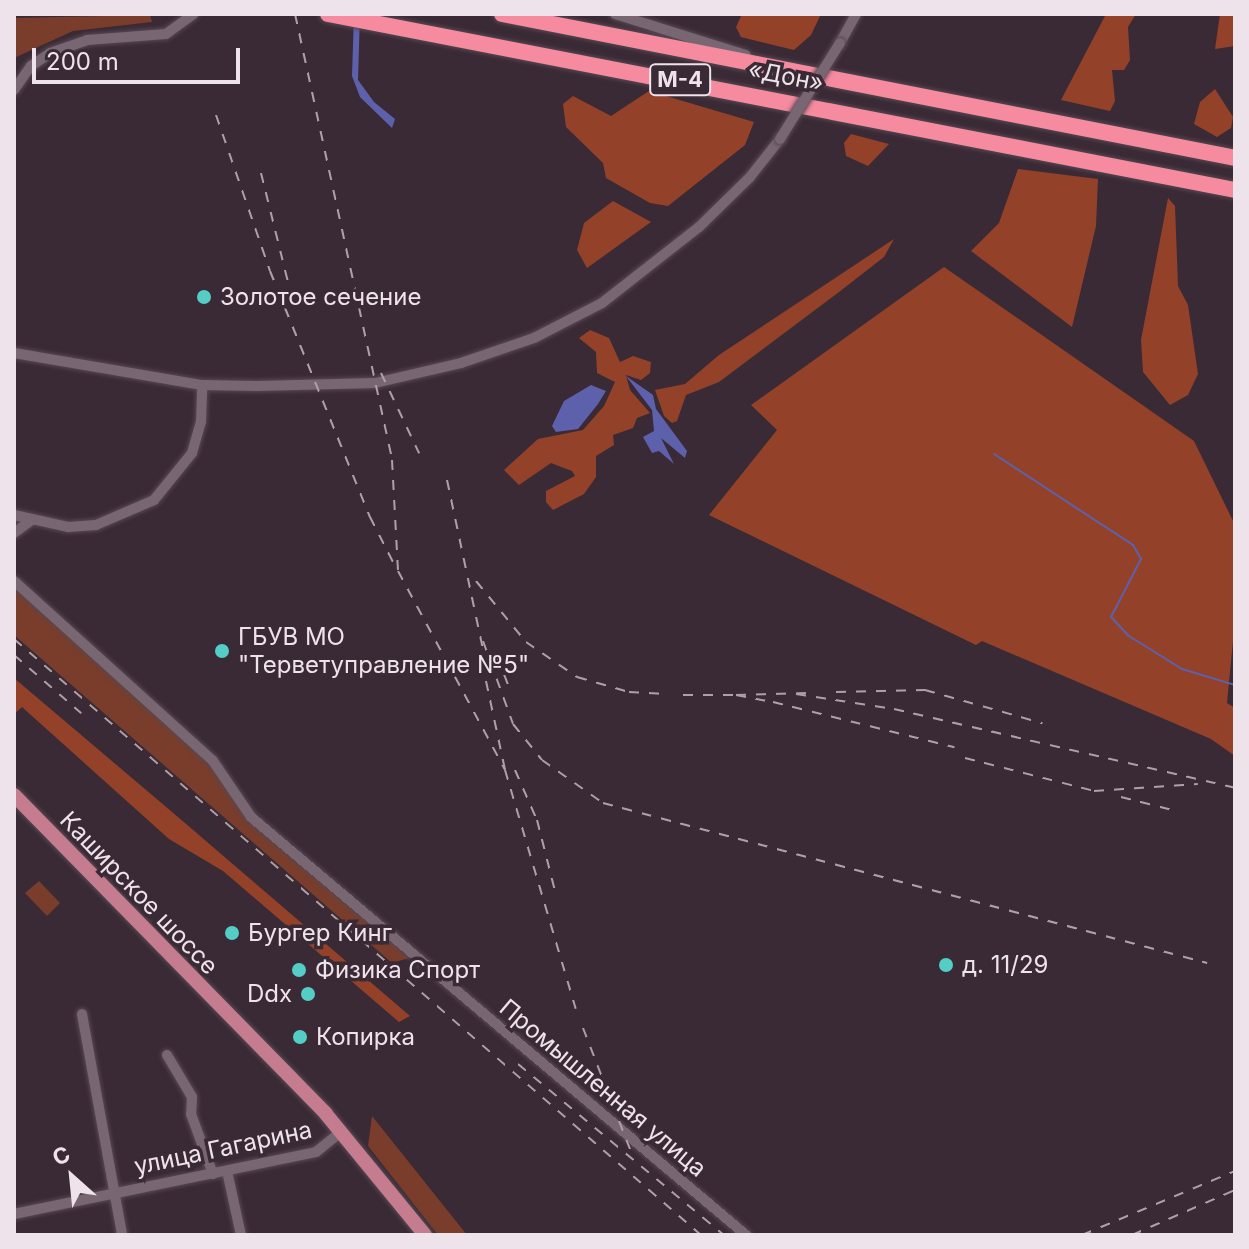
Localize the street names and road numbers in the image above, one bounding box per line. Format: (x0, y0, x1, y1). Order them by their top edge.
street label: «Дон» (746, 55, 826, 97)
road number: М-4 (648, 62, 712, 98)
street label: Каширское шоссе (54, 806, 224, 980)
street label: Промышленная улица (494, 993, 712, 1183)
street label: улица Гагарина (131, 1115, 315, 1181)

